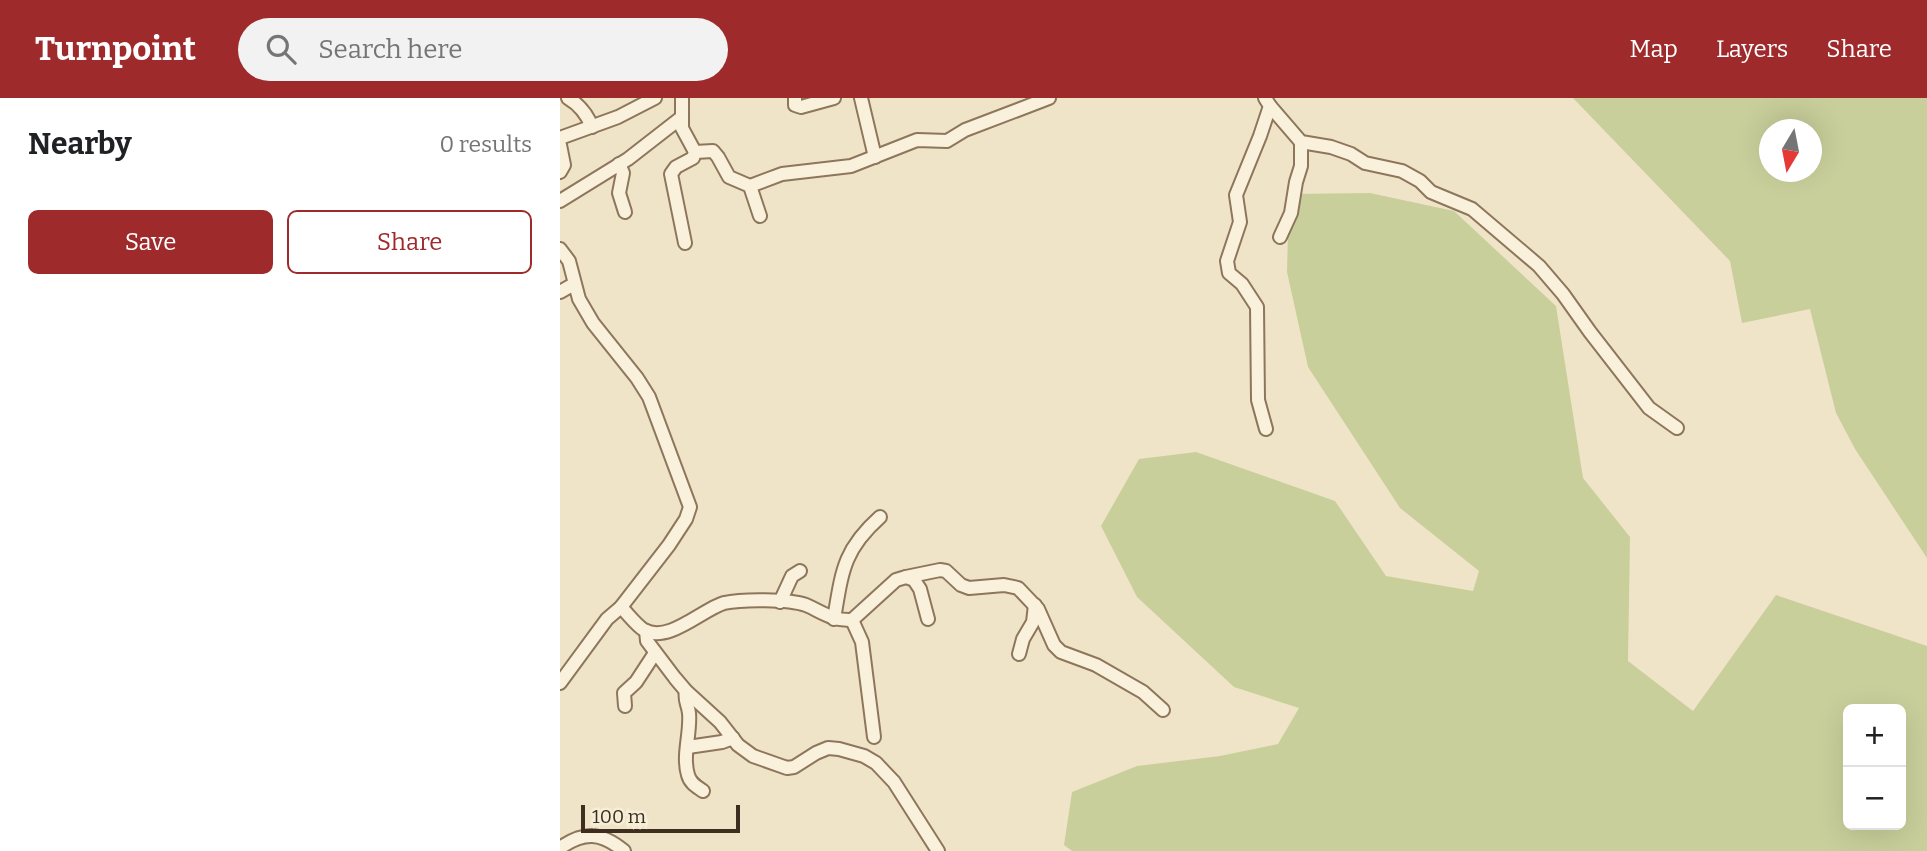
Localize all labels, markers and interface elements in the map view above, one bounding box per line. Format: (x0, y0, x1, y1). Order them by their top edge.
search box (238, 18, 728, 81)
text: Turnpoint (35, 29, 196, 69)
icon: search (262, 30, 300, 68)
text: Search here (318, 34, 462, 65)
text: Map (1630, 35, 1678, 63)
text: Layers (1716, 35, 1788, 63)
text: Share (1826, 35, 1892, 63)
north arrow (1759, 119, 1822, 182)
text: Nearby (28, 126, 132, 162)
text: 0 results (439, 130, 532, 158)
button: Save (28, 210, 273, 274)
button: Share (287, 210, 532, 274)
map controls (1843, 704, 1906, 830)
button: + (1843, 704, 1906, 767)
button: − (1843, 767, 1906, 830)
scale bar (581, 802, 740, 834)
text: 100 m (592, 805, 646, 828)

